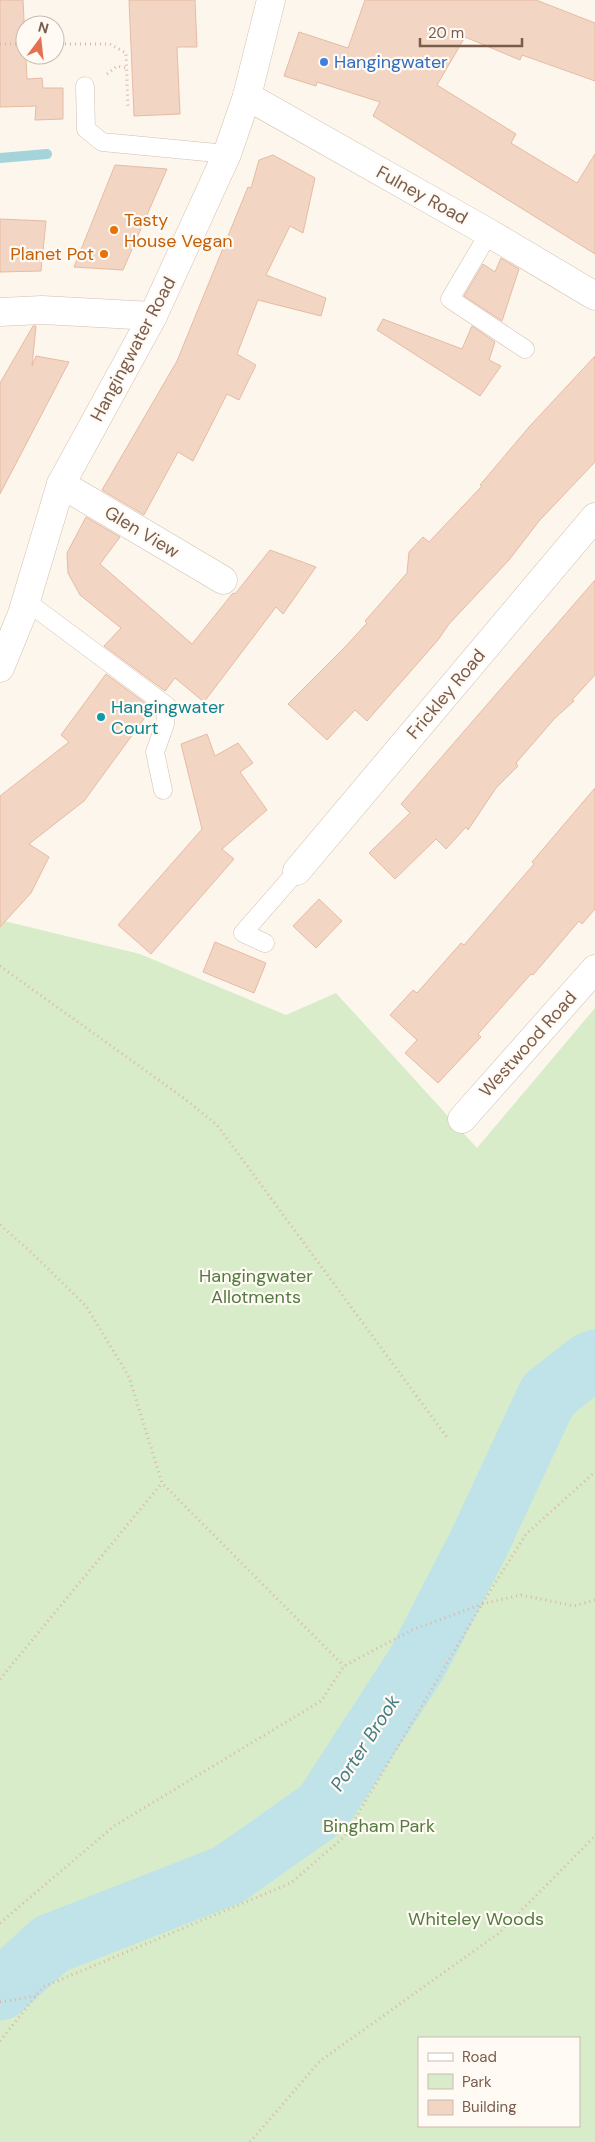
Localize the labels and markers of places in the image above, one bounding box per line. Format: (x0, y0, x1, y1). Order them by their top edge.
place label: Hangingwater (334, 50, 448, 74)
marker: Hangingwater (318, 56, 330, 68)
place label: Tasty House Vegan (124, 208, 233, 253)
marker: Tasty House Vegan (108, 224, 120, 236)
place label: Planet Pot (10, 242, 94, 266)
marker: Planet Pot (98, 248, 110, 260)
place label: Hangingwater Court (111, 695, 225, 740)
marker: Hangingwater Court (95, 711, 107, 723)

